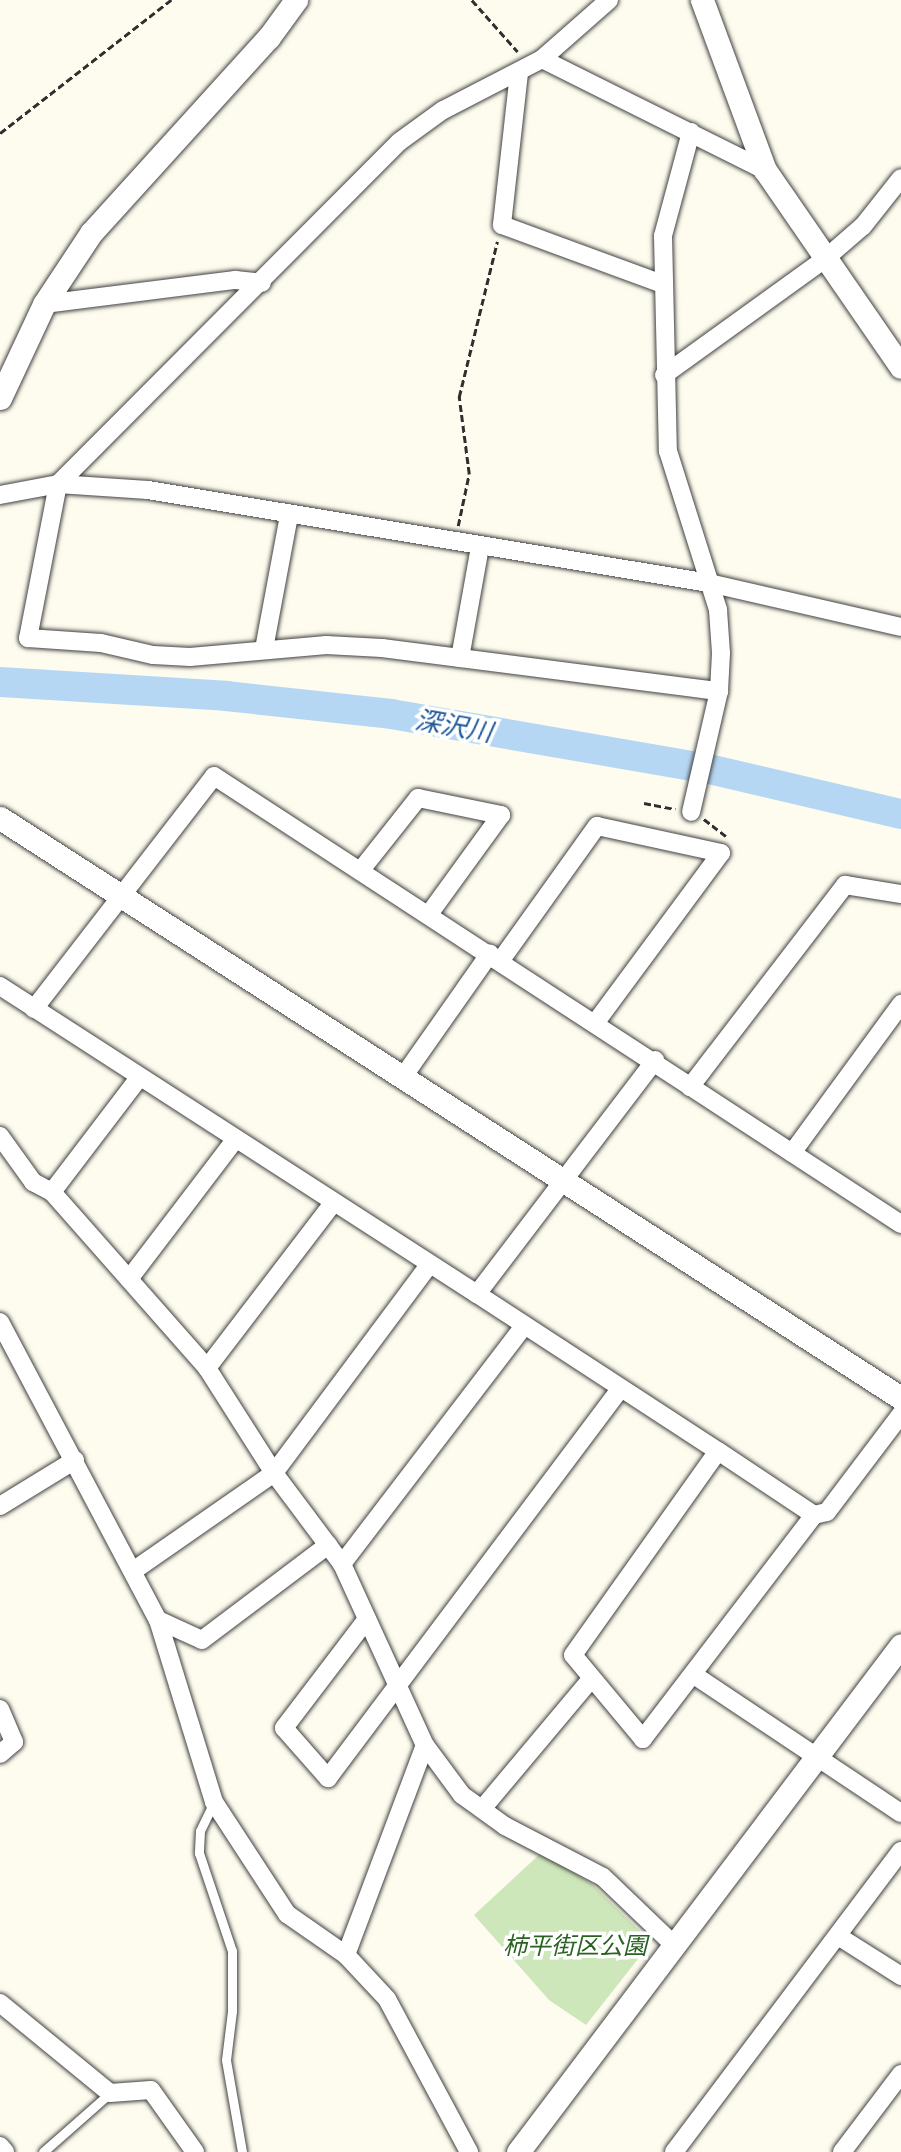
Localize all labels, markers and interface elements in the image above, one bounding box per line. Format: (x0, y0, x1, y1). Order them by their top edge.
water label: 深沢川 (413, 703, 495, 747)
park label: 柿平街区公園 (503, 1931, 647, 1959)

